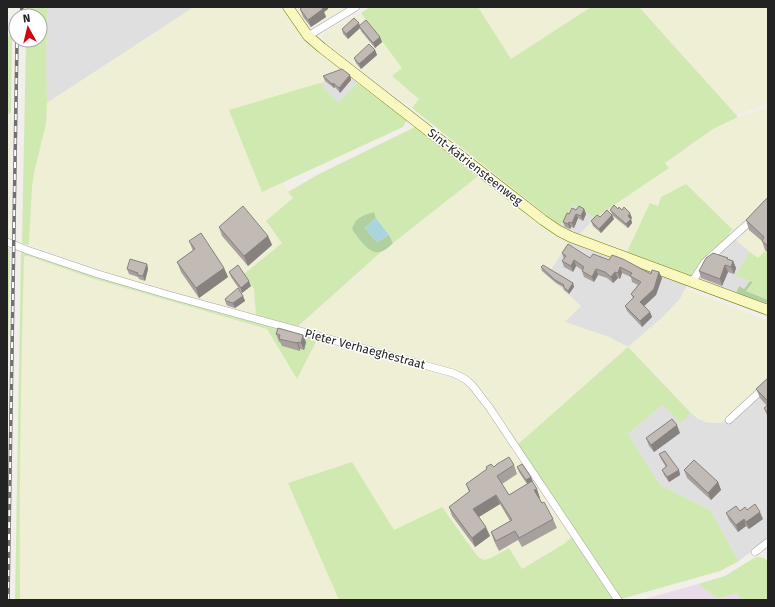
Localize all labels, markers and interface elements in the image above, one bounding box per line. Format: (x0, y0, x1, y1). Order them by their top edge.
north arrow (8, 8, 48, 48)
text: N (22, 12, 31, 26)
street label: Sint-Katriensteenweg (425, 126, 526, 209)
street label: Pieter Verhaeghestraat (303, 326, 427, 372)

